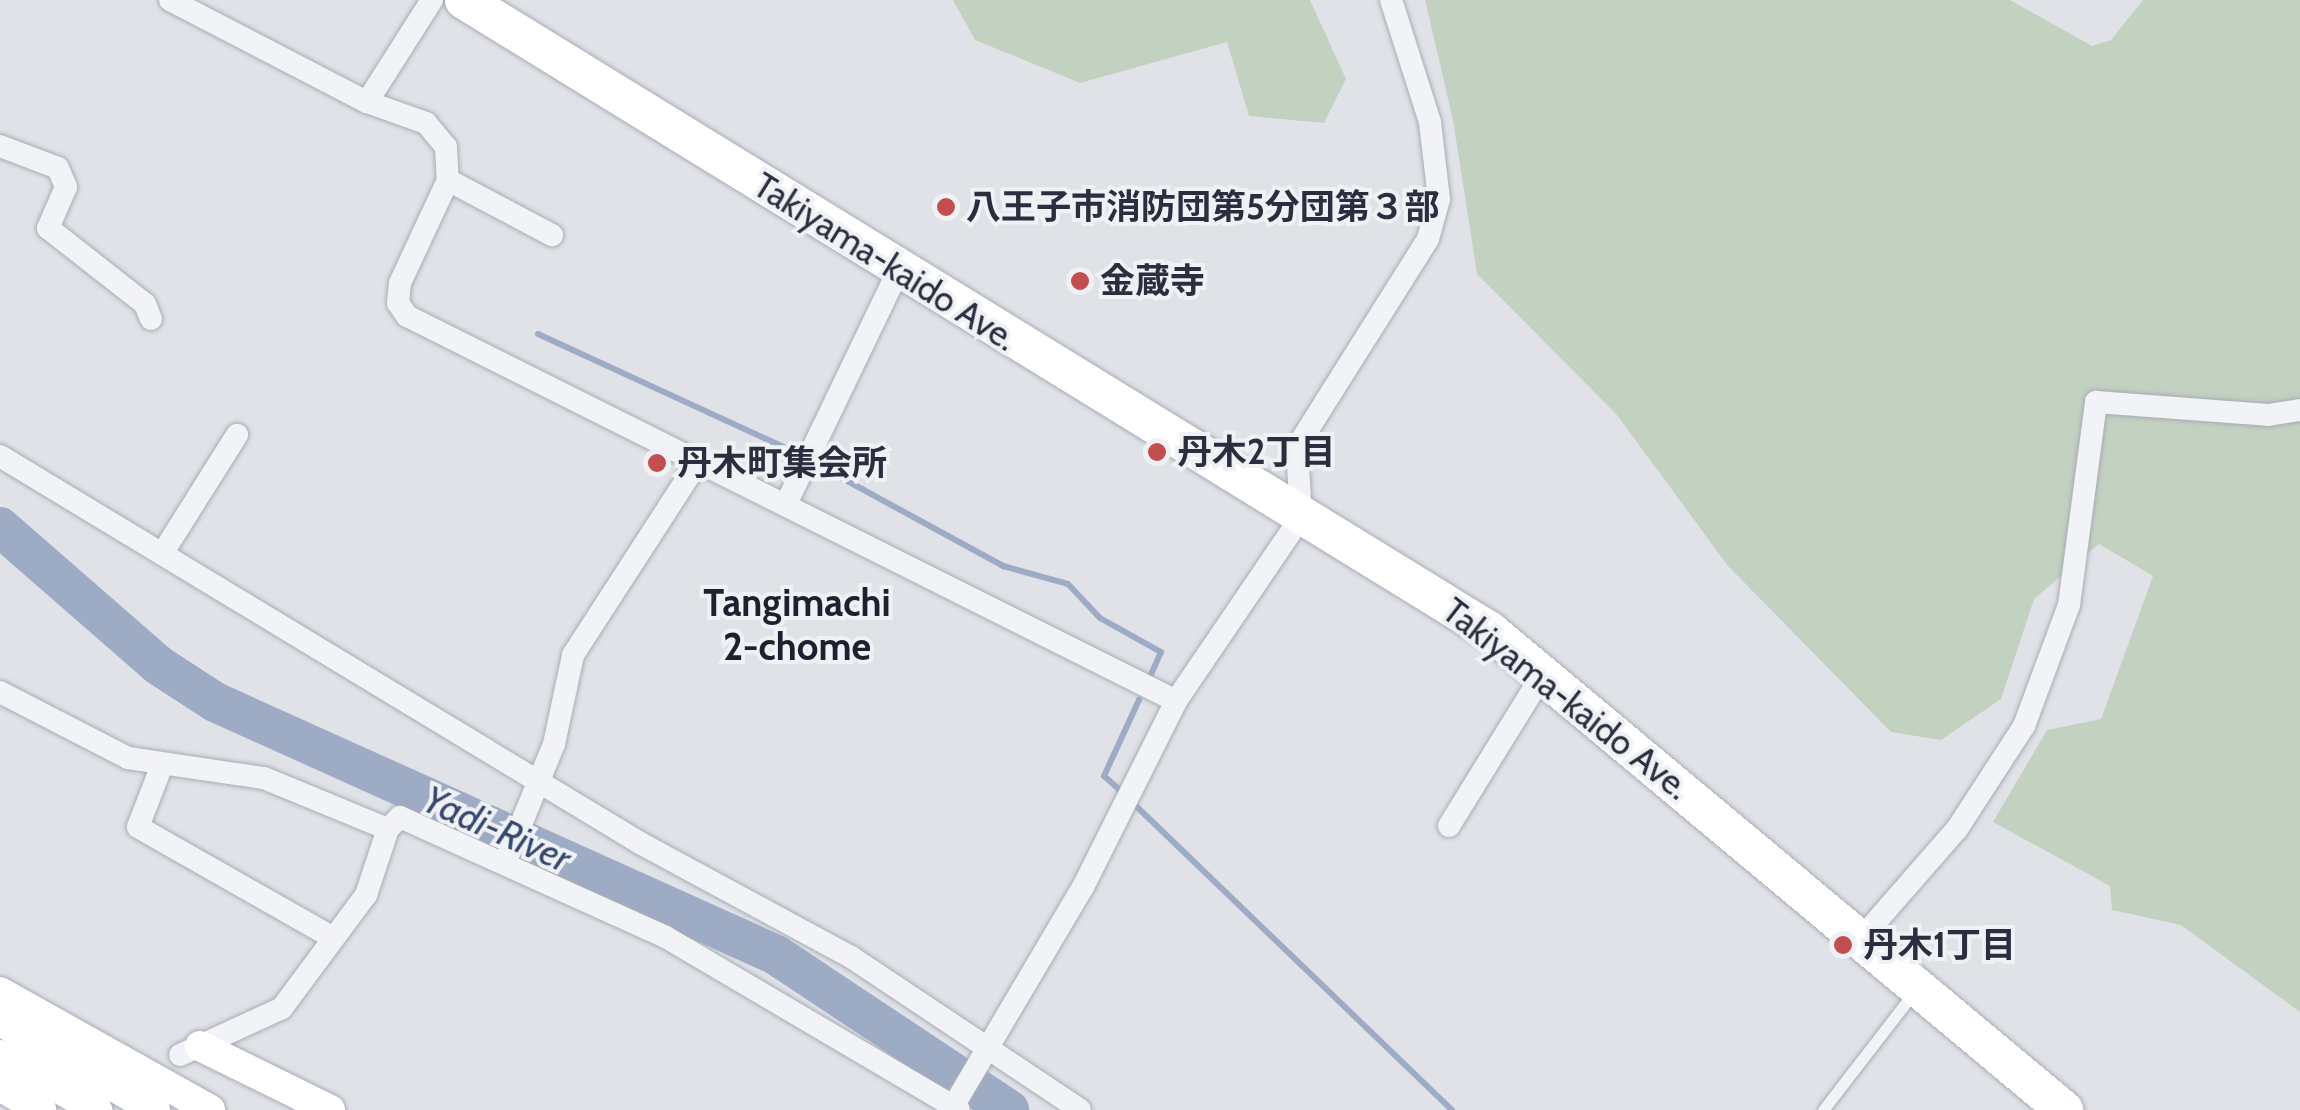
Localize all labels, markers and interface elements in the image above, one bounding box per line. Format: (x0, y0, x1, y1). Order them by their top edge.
street label: Takiyama-kaido Ave. (746, 164, 1024, 360)
place label: 八王子市消防団第5分団第３部 (966, 186, 1440, 228)
marker: 八王子市消防団第5分団第３部 (935, 196, 957, 218)
place label: 金蔵寺 (1100, 260, 1205, 302)
marker: 金蔵寺 (1069, 270, 1091, 292)
place label: 丹木2丁目 (1177, 431, 1336, 473)
marker: 丹木2丁目 (1146, 441, 1168, 463)
place label: 丹木町集会所 (677, 442, 887, 484)
marker: 丹木町集会所 (646, 452, 668, 474)
district label: Tangimachi 2-chome (703, 580, 891, 669)
street label: Takiyama-kaido Ave. (1434, 590, 1698, 808)
water label: Yadi-River (416, 776, 578, 882)
place label: 丹木1丁目 (1863, 924, 2016, 966)
marker: 丹木1丁目 (1832, 934, 1854, 956)

